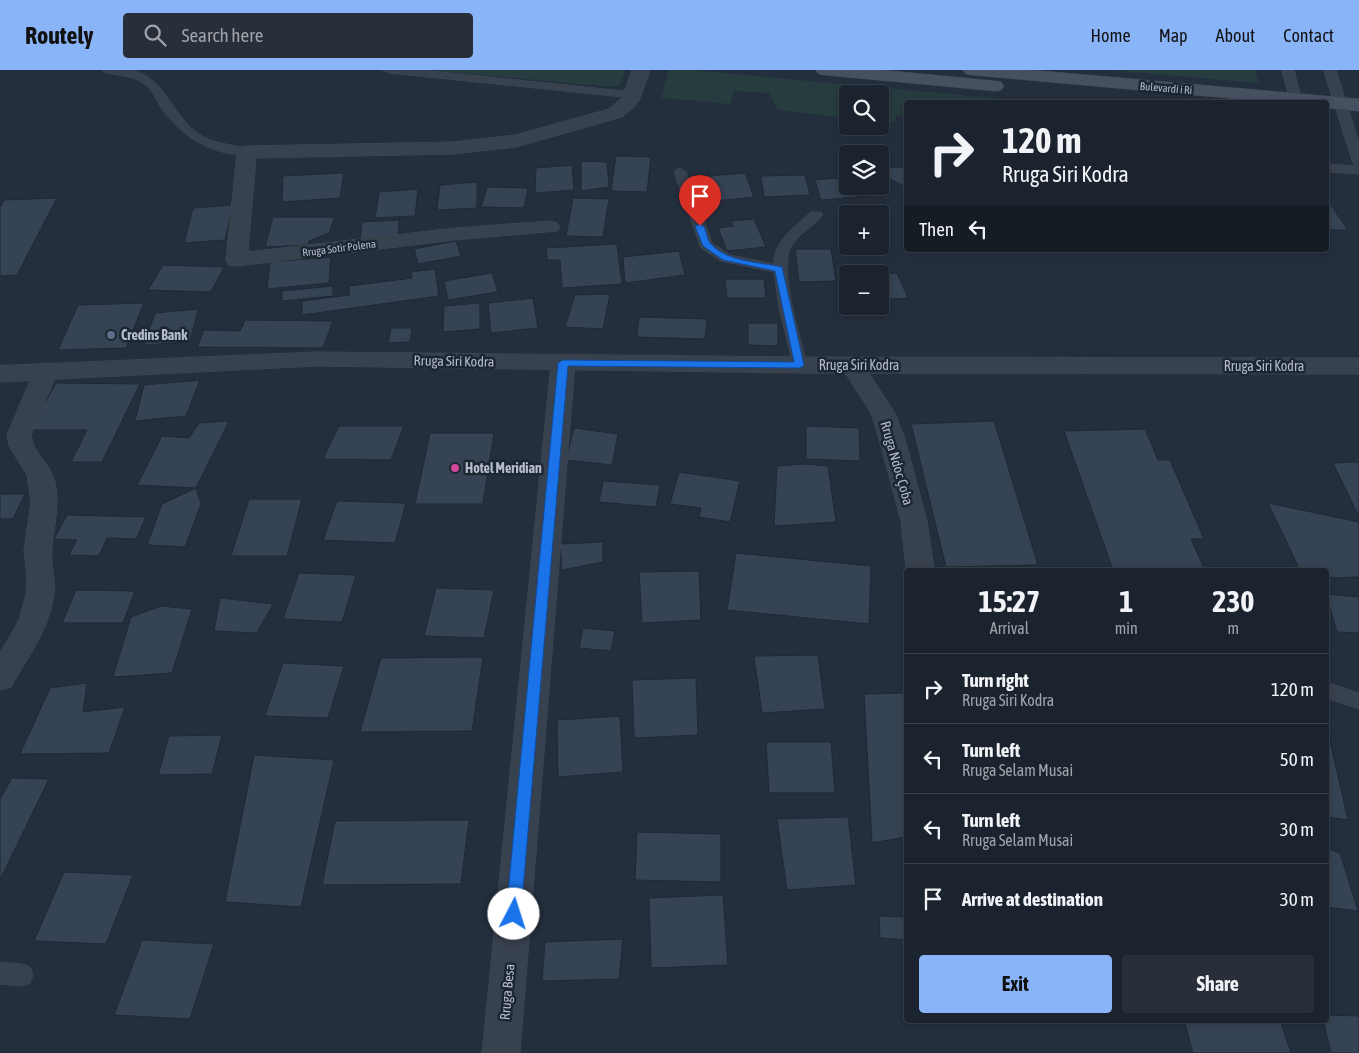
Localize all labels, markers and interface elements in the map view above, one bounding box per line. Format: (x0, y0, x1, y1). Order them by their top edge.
search box (123, 13, 473, 58)
icon: search (141, 21, 169, 49)
text: Routely (25, 22, 93, 49)
text: Search here (181, 24, 263, 46)
text: Home (1091, 25, 1131, 46)
text: Map (1159, 25, 1188, 46)
text: About (1216, 25, 1255, 46)
text: Contact (1283, 25, 1334, 46)
street label: Bulevardi i Ri (1139, 80, 1193, 96)
map controls (839, 85, 889, 315)
button: search (839, 85, 889, 135)
icon: right (919, 120, 984, 185)
text: 120 m (1002, 120, 1081, 160)
button: layers (839, 145, 889, 195)
text: Rruga Siri Kodra (1002, 161, 1129, 187)
pin (679, 175, 721, 226)
icon: arrive (686, 182, 714, 210)
button: + (839, 205, 889, 255)
icon: left (964, 215, 992, 243)
text: Then (919, 218, 954, 240)
street label: Rruga Sotir Polena (301, 238, 377, 258)
button: − (839, 265, 889, 315)
place label: Credins Bank (121, 327, 188, 343)
marker: Credins Bank (105, 329, 117, 341)
street label: Rruga Siri Kodra (414, 352, 494, 370)
street label: Rruga Siri Kodra (819, 357, 899, 373)
street label: Rruga Siri Kodra (1224, 358, 1304, 374)
street label: Rruga Ndoc Çoba (877, 419, 917, 507)
place label: Hotel Meridian (465, 460, 542, 476)
marker: Hotel Meridian (449, 462, 461, 474)
text: 15:27 (978, 584, 1040, 618)
text: 1 (1119, 584, 1133, 618)
text: 230 (1212, 584, 1254, 618)
text: Arrival (990, 619, 1029, 637)
text: min (1115, 619, 1138, 637)
text: m (1228, 619, 1239, 637)
text: Turn right (962, 669, 1029, 691)
icon: right (919, 675, 947, 703)
text: 120 m (1271, 678, 1314, 700)
text: Rruga Siri Kodra (962, 691, 1054, 709)
text: Turn left (962, 739, 1020, 761)
icon: left (919, 745, 947, 773)
text: 50 m (1280, 748, 1314, 770)
text: Rruga Selam Musai (962, 761, 1073, 779)
text: Turn left (962, 809, 1020, 831)
icon: left (919, 815, 947, 843)
text: 30 m (1280, 818, 1314, 840)
text: Rruga Selam Musai (962, 831, 1073, 849)
icon: arrive (919, 885, 947, 913)
position arrow (487, 887, 539, 939)
text: Arrive at destination (962, 888, 1103, 910)
text: 30 m (1280, 888, 1314, 910)
button: Exit (919, 955, 1112, 1013)
button: Share (1122, 955, 1314, 1013)
street label: Rruga Besa (497, 963, 517, 1021)

